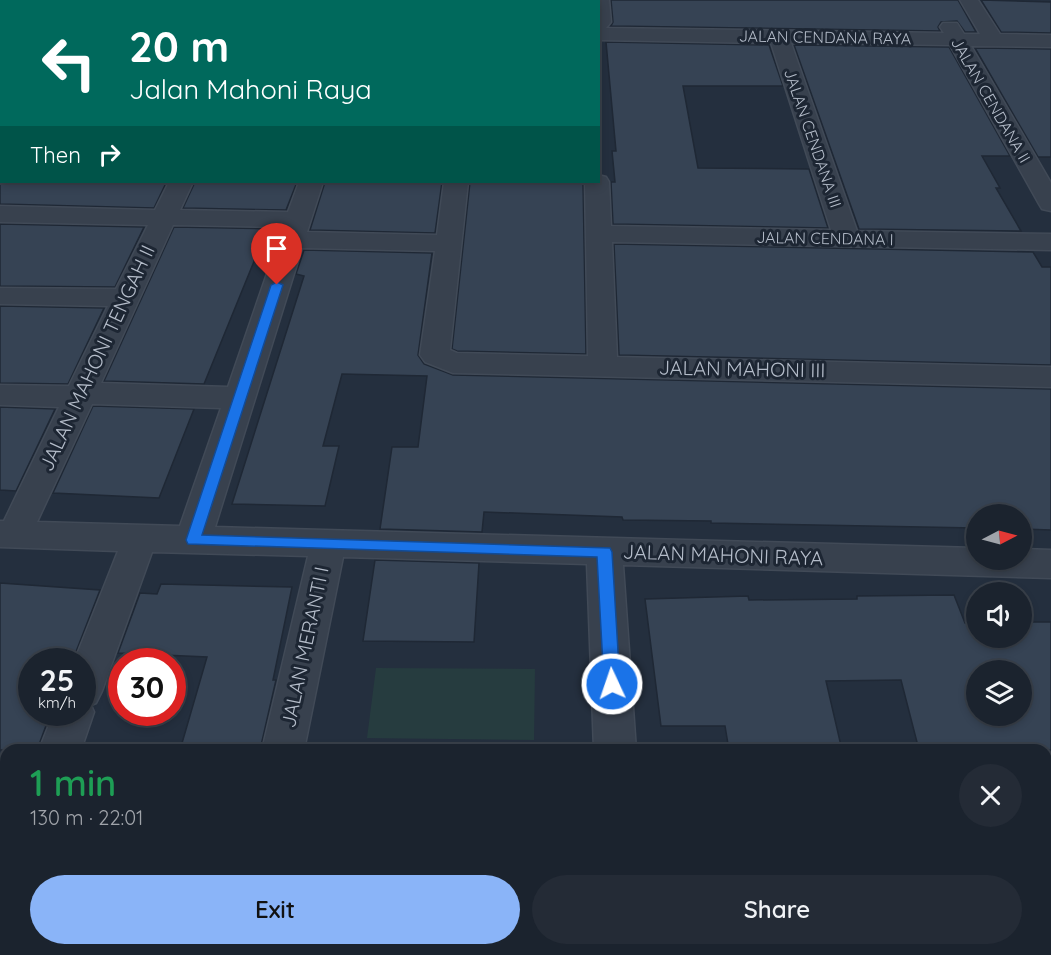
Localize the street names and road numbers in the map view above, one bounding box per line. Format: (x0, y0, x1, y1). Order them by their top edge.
street label: JALAN CENDANA RAYA (739, 25, 911, 49)
street label: JALAN CENDANA II (947, 34, 1035, 166)
street label: JALAN CENDANA III (780, 66, 846, 210)
street label: JALAN CENDANA I (756, 227, 894, 249)
street label: JALAN MAHONI TENGAH II (33, 241, 160, 475)
street label: JALAN MAHONI III (658, 355, 826, 382)
street label: JALAN MAHONI RAYA (622, 539, 824, 570)
street label: JALAN MERANTI I (275, 564, 334, 730)

